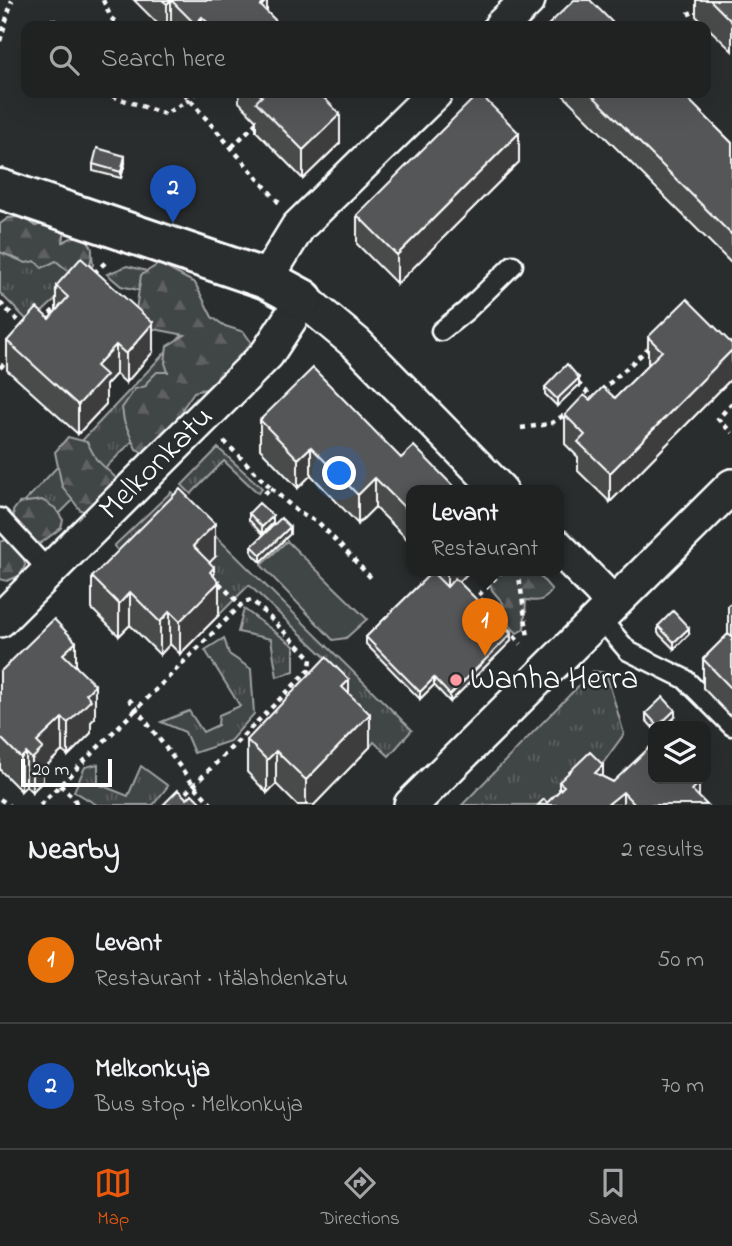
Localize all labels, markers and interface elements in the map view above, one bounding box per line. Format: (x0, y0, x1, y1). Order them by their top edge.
search box (21, 21, 711, 98)
icon: search (45, 41, 83, 79)
text: Search here (101, 41, 226, 79)
pin: 2 (150, 165, 196, 223)
street label: Melkonkatu (89, 396, 225, 532)
your location (322, 456, 356, 490)
popup (406, 485, 564, 576)
text: Levant (432, 495, 499, 533)
text: Restaurant (432, 533, 538, 566)
pin: 1 (462, 598, 508, 656)
place label: Wanha Herra (470, 657, 638, 704)
marker: Wanha Herra (448, 672, 464, 688)
map controls (648, 721, 711, 784)
button: layers (648, 721, 711, 784)
scale bar (21, 756, 112, 788)
text: 20 m (32, 757, 69, 784)
text: Nearby (28, 829, 120, 873)
text: 2 results (621, 834, 704, 867)
text: Levant (95, 925, 162, 963)
text: 1 (47, 944, 55, 977)
text: 50 m (657, 944, 704, 977)
text: Restaurant · Itälahdenkatu (95, 963, 348, 996)
text: Melkonkuja (95, 1051, 210, 1089)
text: 2 (45, 1070, 57, 1103)
text: 70 m (661, 1070, 704, 1103)
text: Bus stop · Melkonkuja (95, 1089, 303, 1122)
tab: Map (94, 1164, 132, 1233)
tab: Directions (321, 1164, 400, 1233)
tab: Saved (588, 1164, 638, 1233)

